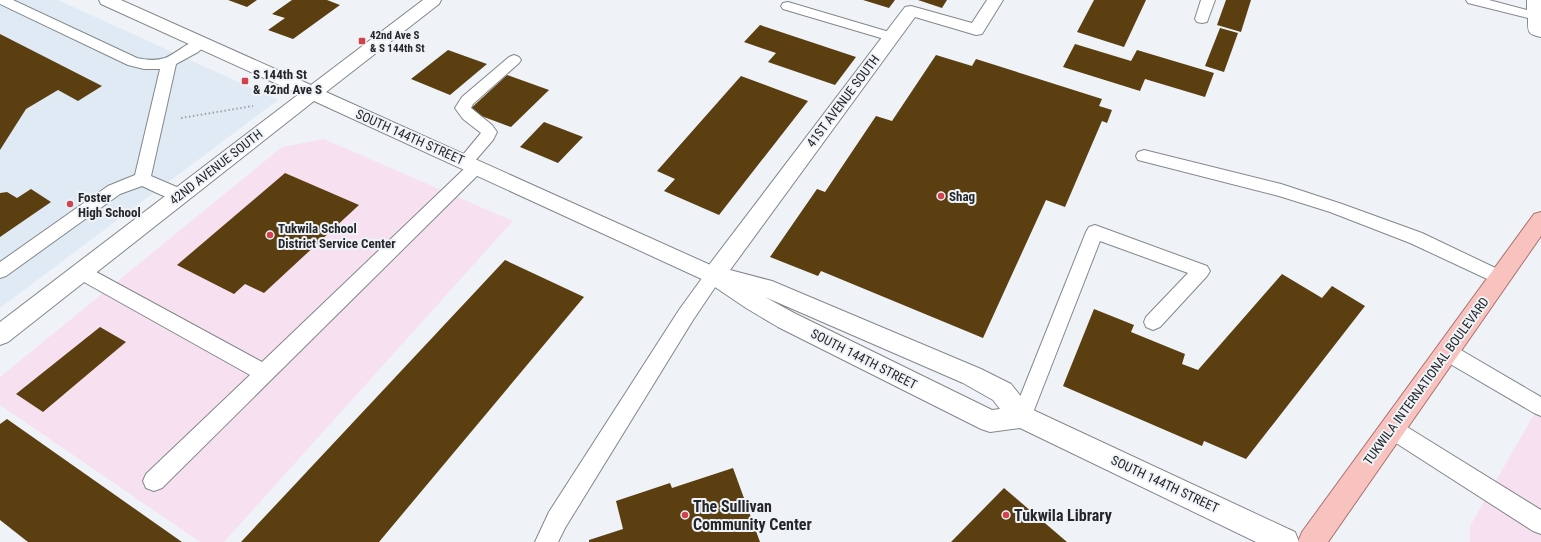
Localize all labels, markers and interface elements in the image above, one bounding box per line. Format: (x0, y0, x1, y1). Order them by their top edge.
place label: 42nd Ave S & S 144th St (370, 29, 425, 55)
marker: 42nd Ave S & S 144th St (357, 36, 367, 46)
street label: 41ST AVENUE SOUTH (804, 52, 882, 150)
place label: S 144th St & 42nd Ave S (253, 67, 322, 97)
marker: S 144th St & 42nd Ave S (240, 76, 250, 86)
street label: SOUTH 144TH STREET (354, 106, 467, 168)
street label: 42ND AVENUE SOUTH (167, 126, 265, 208)
place label: Shag (949, 189, 975, 204)
place label: Foster High School (78, 190, 141, 220)
marker: Shag (936, 191, 946, 201)
marker: Foster High School (65, 199, 75, 209)
place label: Tukwila School District Service Center (278, 221, 396, 251)
marker: Tukwila School District Service Center (265, 230, 275, 240)
street label: TUKWILA INTERNATIONAL BOULEVARD (1360, 294, 1492, 468)
street label: SOUTH 144TH STREET (808, 326, 920, 392)
street label: SOUTH 144TH STREET (1109, 452, 1221, 516)
place label: The Sullivan Community Center (693, 497, 812, 534)
place label: Tukwila Library (1014, 506, 1112, 525)
marker: The Sullivan Community Center (680, 510, 690, 520)
marker: Tukwila Library (1001, 510, 1011, 520)

